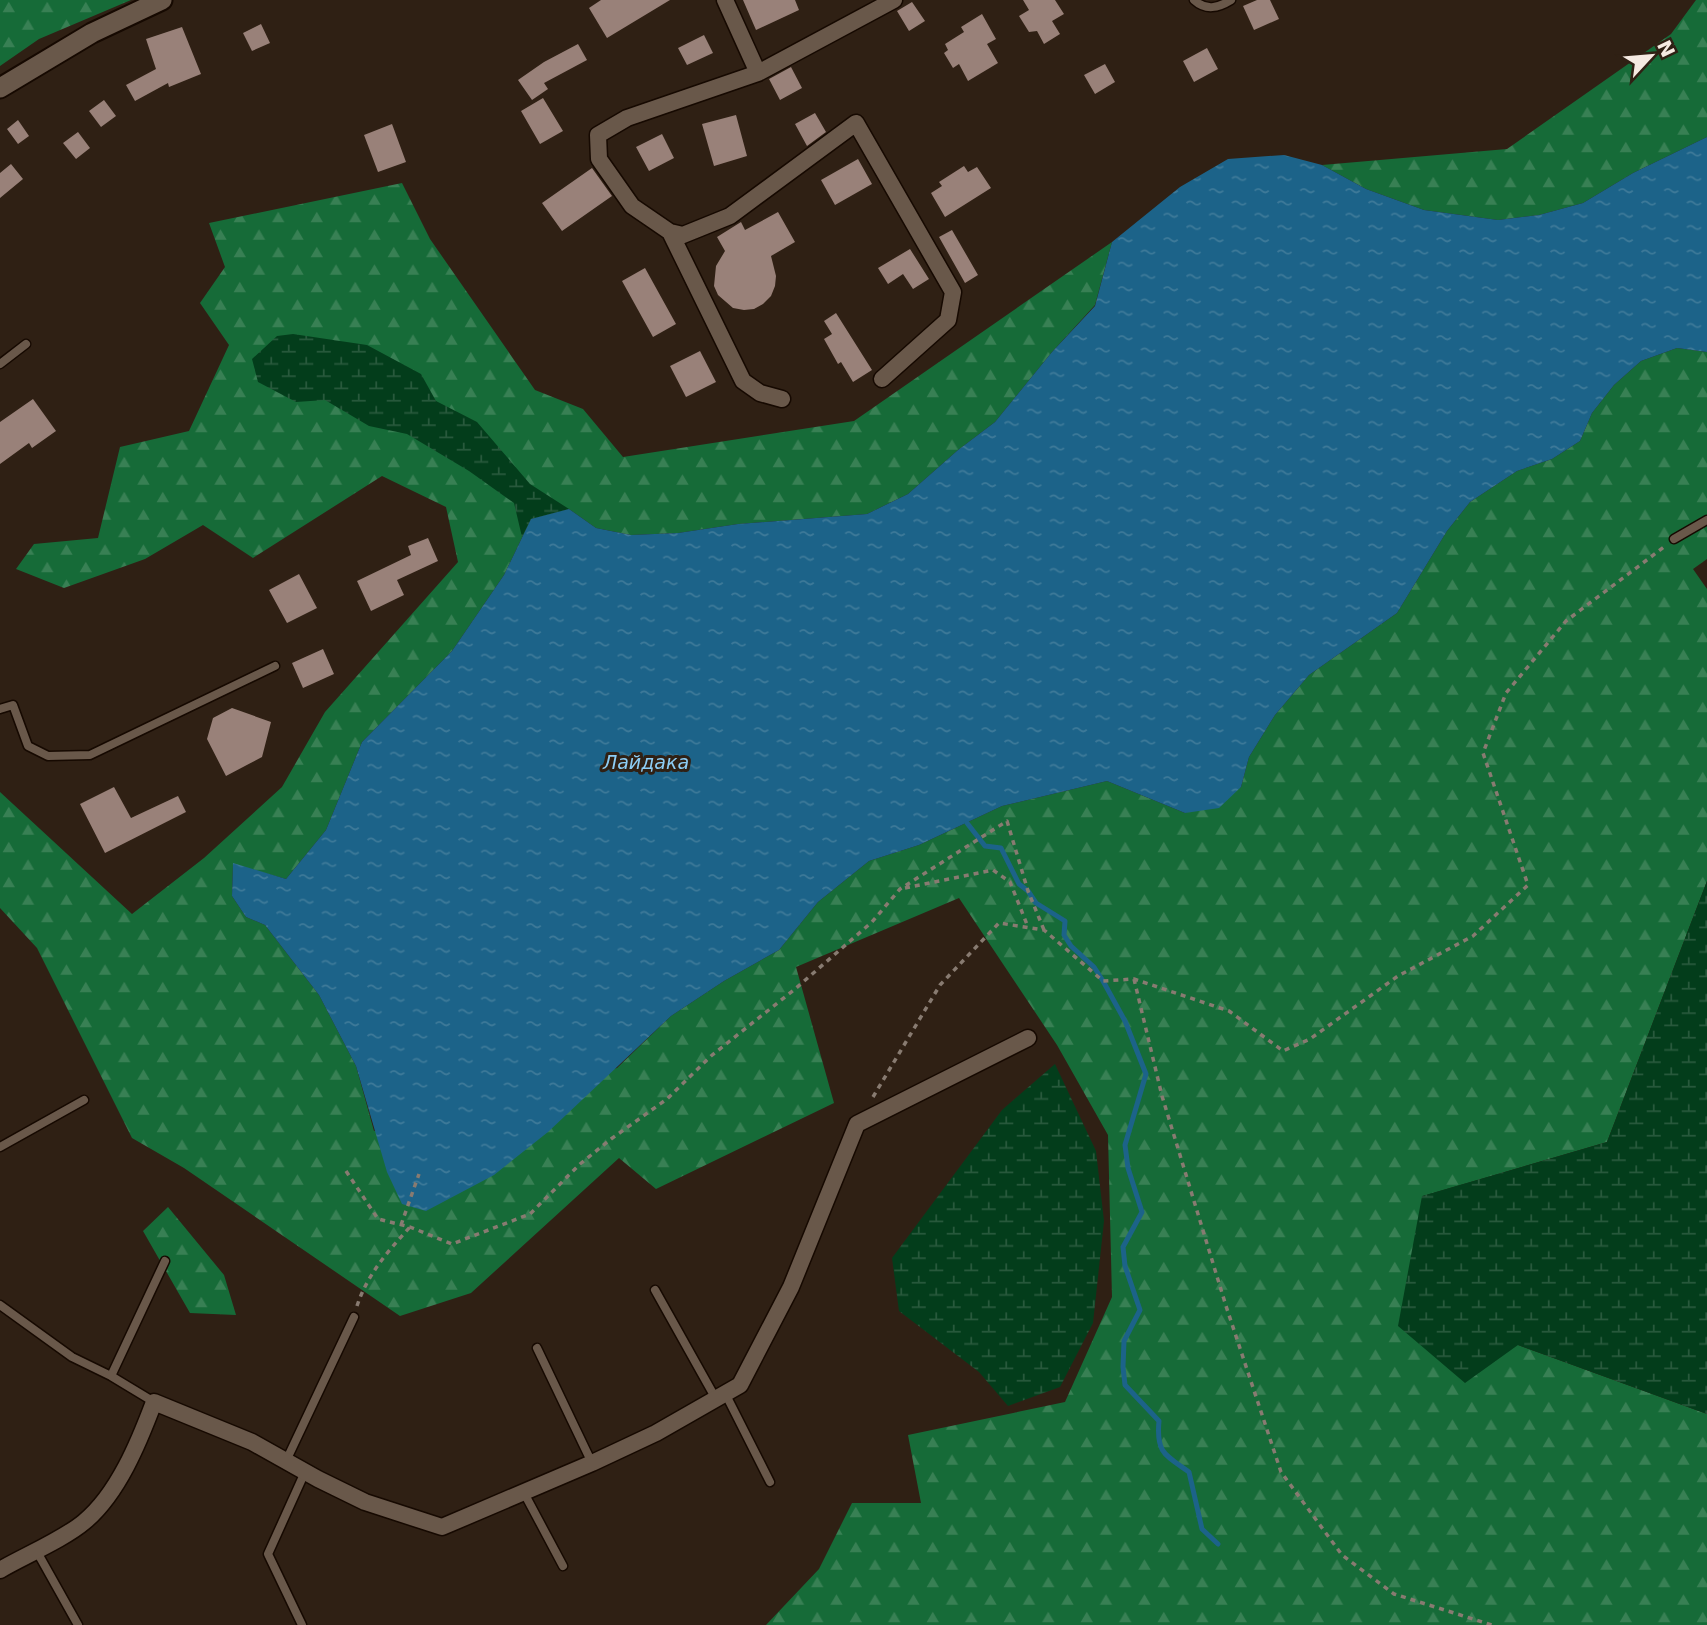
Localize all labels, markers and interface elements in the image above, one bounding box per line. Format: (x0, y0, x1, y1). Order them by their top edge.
north arrow (1616, 21, 1686, 91)
text: N (1653, 37, 1680, 61)
water label: Лайдака (602, 751, 689, 773)

